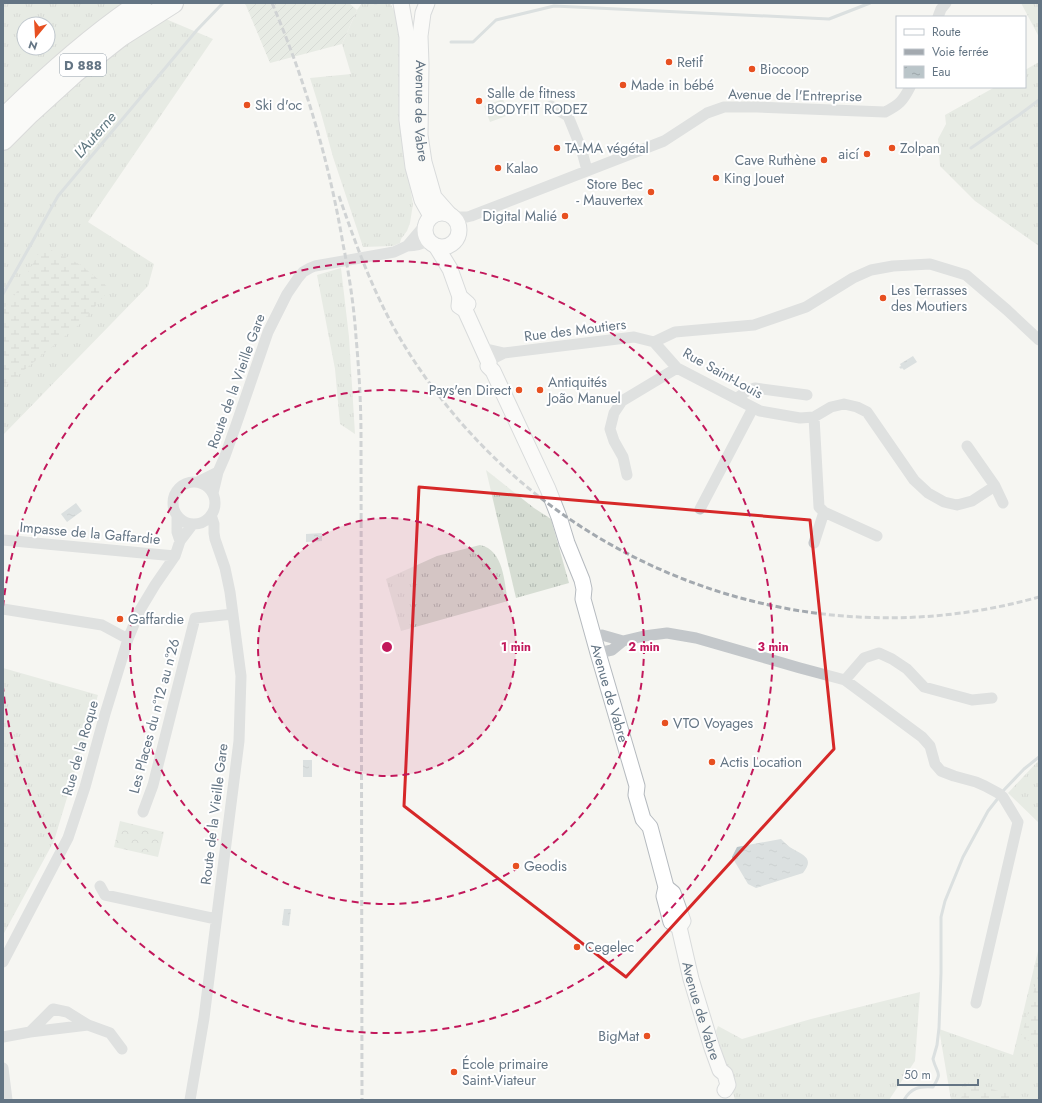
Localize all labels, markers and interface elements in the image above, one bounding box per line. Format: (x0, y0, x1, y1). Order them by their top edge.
north arrow (16, 16, 56, 56)
legend (896, 16, 1026, 88)
text: Route (932, 23, 961, 41)
text: N (26, 37, 40, 54)
text: Voie ferrée (932, 43, 988, 61)
place label: Retif (677, 52, 704, 72)
road number: D 888 (60, 54, 106, 76)
marker: Retif (664, 57, 674, 67)
place label: Biocoop (760, 59, 809, 79)
street label: Avenue de Vabre (410, 60, 434, 163)
text: Eau (932, 63, 951, 81)
marker: Biocoop (747, 64, 757, 74)
place label: Made in bébé (631, 75, 714, 95)
marker: Made in bébé (618, 80, 628, 90)
place label: Salle de fitness BODYFIT RODEZ (487, 83, 588, 119)
street label: Avenue de l'Entreprise (728, 84, 862, 106)
place label: Ski d'oc (255, 95, 302, 115)
marker: Salle de fitness BODYFIT RODEZ (474, 96, 484, 106)
marker: Ski d'oc (242, 100, 252, 110)
water label: L'Auterne (69, 107, 122, 163)
place label: TA-MA végétal (565, 138, 649, 158)
place label: Zolpan (900, 138, 940, 158)
marker: TA-MA végétal (552, 143, 562, 153)
marker: Zolpan (887, 143, 897, 153)
place label: aicí (838, 144, 860, 164)
marker: aicí (862, 149, 872, 159)
place label: Cave Ruthène (735, 150, 816, 170)
marker: Cave Ruthène (819, 155, 829, 165)
place label: Kalao (506, 158, 539, 178)
marker: Kalao (493, 163, 503, 173)
place label: King Jouet (724, 168, 785, 188)
marker: King Jouet (711, 173, 721, 183)
place label: Store Bec - Mauvertex (576, 174, 643, 210)
marker: Store Bec - Mauvertex (646, 187, 656, 197)
place label: Digital Malié (483, 206, 557, 226)
marker: Digital Malié (560, 211, 570, 221)
place label: Les Terrasses des Moutiers (891, 280, 968, 316)
marker: Les Terrasses des Moutiers (878, 293, 888, 303)
street label: Route de la Vieille Gare (202, 311, 270, 451)
street label: Rue des Moutiers (523, 314, 627, 346)
street label: Rue Saint-Louis (679, 343, 767, 403)
place label: Antiquités João Manuel (546, 372, 621, 408)
place label: Pays'en Direct (429, 380, 512, 400)
marker: Pays'en Direct (514, 385, 524, 395)
marker: Antiquités João Manuel (535, 385, 545, 395)
street label: Impasse de la Gaffardie (19, 517, 161, 549)
place label: Gaffardie (128, 609, 184, 629)
marker: Gaffardie (115, 614, 125, 624)
street label: Les Places du n°12 au n°26 (124, 636, 184, 796)
text: 1 min (501, 638, 531, 656)
text: 2 min (628, 638, 660, 656)
text: 3 min (757, 638, 789, 656)
centre of rings (380, 640, 394, 654)
street label: Avenue de Vabre (586, 641, 634, 745)
street label: Rue de la Roque (57, 698, 103, 798)
place label: VTO Voyages (673, 713, 754, 733)
marker: VTO Voyages (660, 718, 670, 728)
street label: Route de la Vieille Gare (195, 742, 233, 886)
place label: Actis Location (720, 752, 802, 772)
marker: Actis Location (707, 757, 717, 767)
place label: Geodis (524, 856, 567, 876)
marker: Geodis (511, 861, 521, 871)
place label: Cegelec (585, 937, 634, 957)
marker: Cegelec (572, 942, 582, 952)
street label: Avenue de Vabre (677, 960, 725, 1063)
place label: BigMat (598, 1026, 640, 1046)
marker: BigMat (642, 1031, 652, 1041)
place label: École primaire Saint-Viateur (462, 1054, 548, 1090)
scale bar (898, 1061, 978, 1087)
text: 50 m (904, 1066, 931, 1084)
marker: École primaire Saint-Viateur (449, 1067, 459, 1077)

